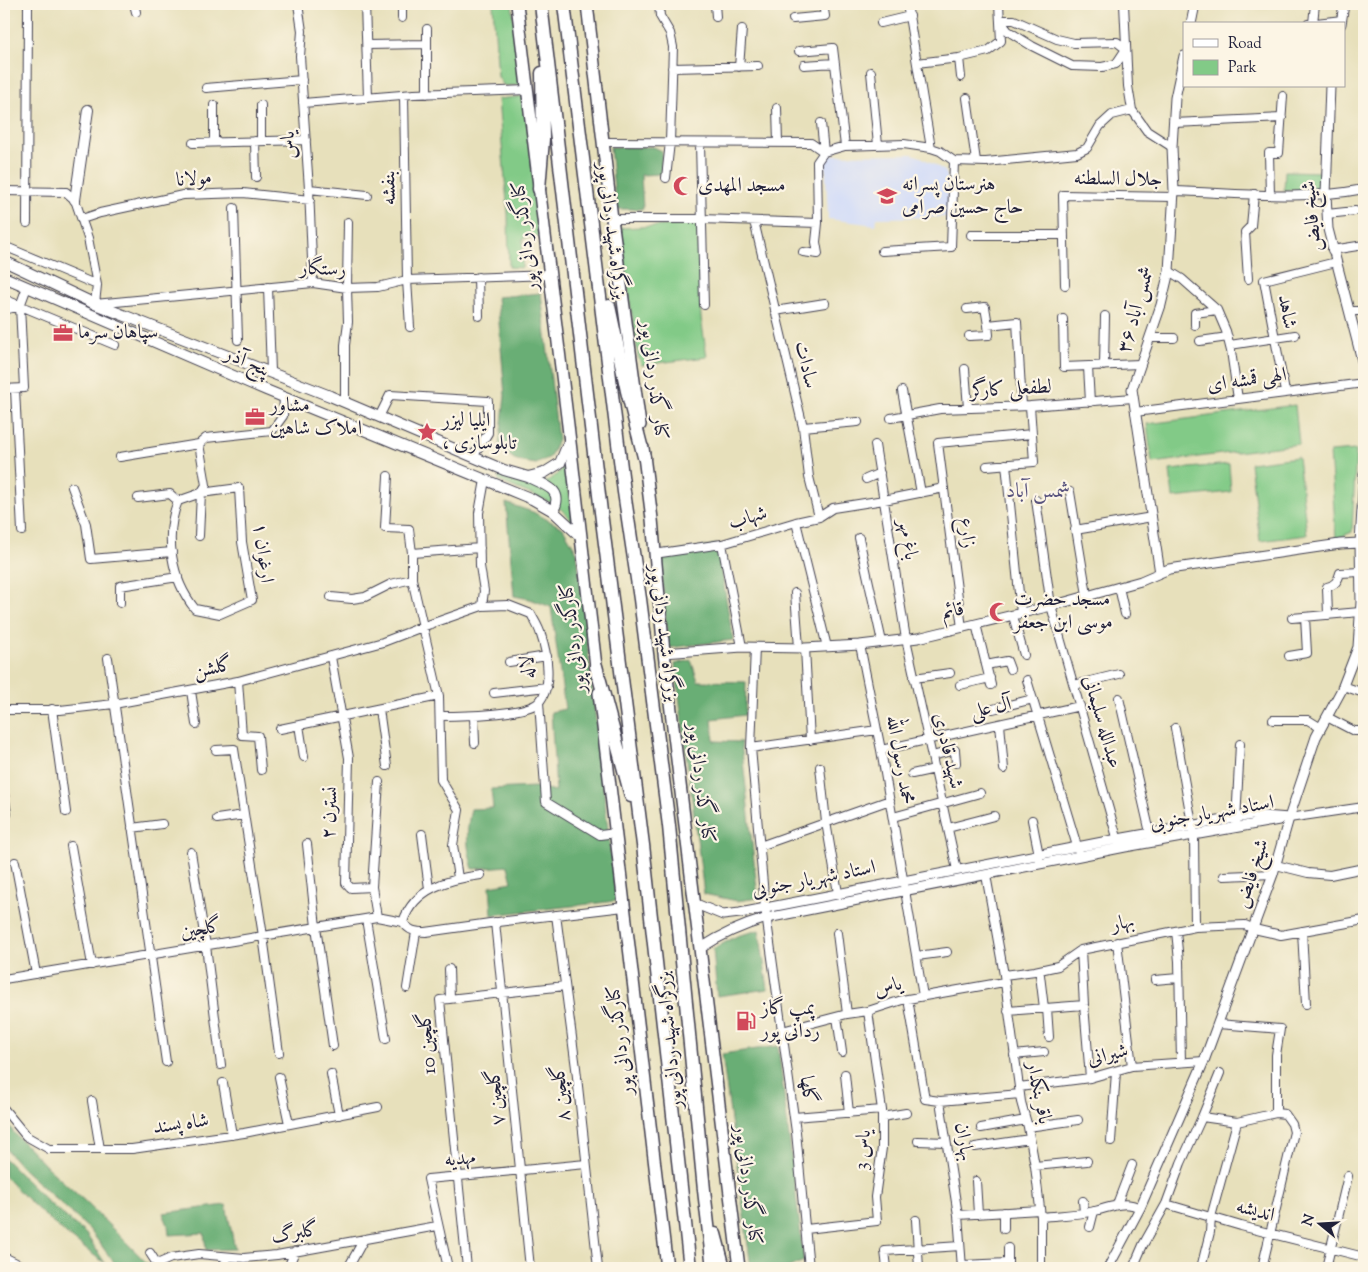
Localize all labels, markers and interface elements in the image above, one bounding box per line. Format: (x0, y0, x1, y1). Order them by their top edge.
legend (1183, 22, 1346, 88)
text: Road (1228, 34, 1262, 55)
text: Park (1228, 58, 1257, 79)
street label: یاس (274, 129, 305, 160)
street label: بزرگراه شهید ردانی پور (588, 159, 635, 302)
street label: مولانا (175, 164, 213, 196)
street label: جلال السلطنه (1073, 165, 1163, 195)
street label: بنفشه (375, 170, 405, 206)
place label: هنرستان پسرانه حاج حسین صرامی (902, 171, 1023, 224)
place label: مسجد المهدی (698, 172, 785, 201)
mosque icon: مسجد المهدی (672, 175, 694, 197)
street label: کنارگذر ردانی پور (503, 179, 547, 295)
street label: شیخ فایض (1295, 179, 1332, 253)
school or university icon: هنرستان پسرانه حاج حسین صرامی (876, 185, 898, 207)
street label: رستگار (297, 254, 347, 285)
street label: شمس آباد ۳۶ (1111, 263, 1163, 357)
street label: شاهد (1269, 293, 1303, 331)
street label: کنار گذر ردانی پور (631, 316, 677, 442)
place label: سپاهان سرما (78, 319, 158, 348)
office icon: سپاهان سرما (52, 322, 74, 344)
street label: سادات (785, 338, 825, 392)
street label: پنج آذر (217, 340, 275, 387)
street label: الهی قمشه ای (1205, 361, 1289, 401)
street label: لطفعلی کارگر (968, 372, 1052, 407)
place label: مشاور املاک شاهین (268, 392, 362, 444)
office icon: مشاور املاک شاهین (244, 406, 266, 428)
place label: ایلیا لیزر ، تابلوسازی (440, 407, 517, 459)
place icon: ایلیا لیزر ، تابلوسازی (416, 421, 438, 443)
district label: شمس آباد (1006, 477, 1070, 507)
street label: شهاب (725, 499, 771, 539)
street label: باغ مهر (888, 516, 925, 563)
street label: زارع (949, 516, 982, 550)
street label: ارغوان ۱ (244, 521, 280, 585)
street label: بزرگراه شهید ردانی پور (640, 561, 687, 704)
street label: کنارگذر ردانی پور (551, 581, 595, 697)
place label: مسجد حضرت موسی ابن جعفر (1012, 586, 1113, 638)
street label: قائم (939, 595, 967, 630)
mosque icon: مسجد حضرت موسی ابن جعفر (988, 601, 1010, 623)
street label: گلشن (191, 651, 235, 687)
street label: لاله (514, 654, 544, 680)
street label: عبدالله سلیمانی (1074, 672, 1128, 772)
street label: آل علی (967, 690, 1017, 728)
street label: شهید قادری (924, 710, 970, 792)
street label: محمد رسول الله (877, 713, 924, 807)
street label: کنار گذر ردانی پور (678, 719, 724, 845)
street label: نسترن ۲ (315, 786, 347, 840)
street label: استاد شهریار جنوبی (1148, 789, 1276, 839)
street label: شیخ فایض (1228, 836, 1279, 913)
street label: استاد شهریار جنوبی (750, 854, 878, 906)
street label: بهار (1107, 908, 1137, 941)
street label: گلچین (178, 912, 224, 948)
street label: بزرگراه شهید ردانی پور (650, 970, 692, 1112)
street label: یاس (870, 970, 907, 1006)
street label: کنارگذر ردانی پور (598, 983, 642, 1099)
place label: پمپ گاز ردانی پور (759, 995, 820, 1047)
street label: گلچین 10 (411, 1010, 445, 1076)
fuel station icon: پمپ گاز ردانی پور (735, 1010, 757, 1032)
street label: شیرانی (1085, 1037, 1131, 1075)
street label: باقر بنکدار (1017, 1057, 1058, 1127)
street label: گلچین ۸ (544, 1063, 580, 1123)
street label: گلچین ۷ (480, 1067, 514, 1127)
street label: گلها (791, 1074, 823, 1106)
street label: شاه پسند (151, 1107, 211, 1143)
street label: بهاران (946, 1120, 980, 1164)
street label: کنار گذر ردانی پور (725, 1121, 771, 1247)
street label: یاس 3 (848, 1128, 880, 1171)
street label: مهدیه (443, 1144, 477, 1176)
street label: اندیشه (1232, 1193, 1278, 1231)
north arrow (1296, 1200, 1346, 1250)
text: N (1298, 1212, 1321, 1229)
street label: گلبرگ (269, 1216, 321, 1252)

